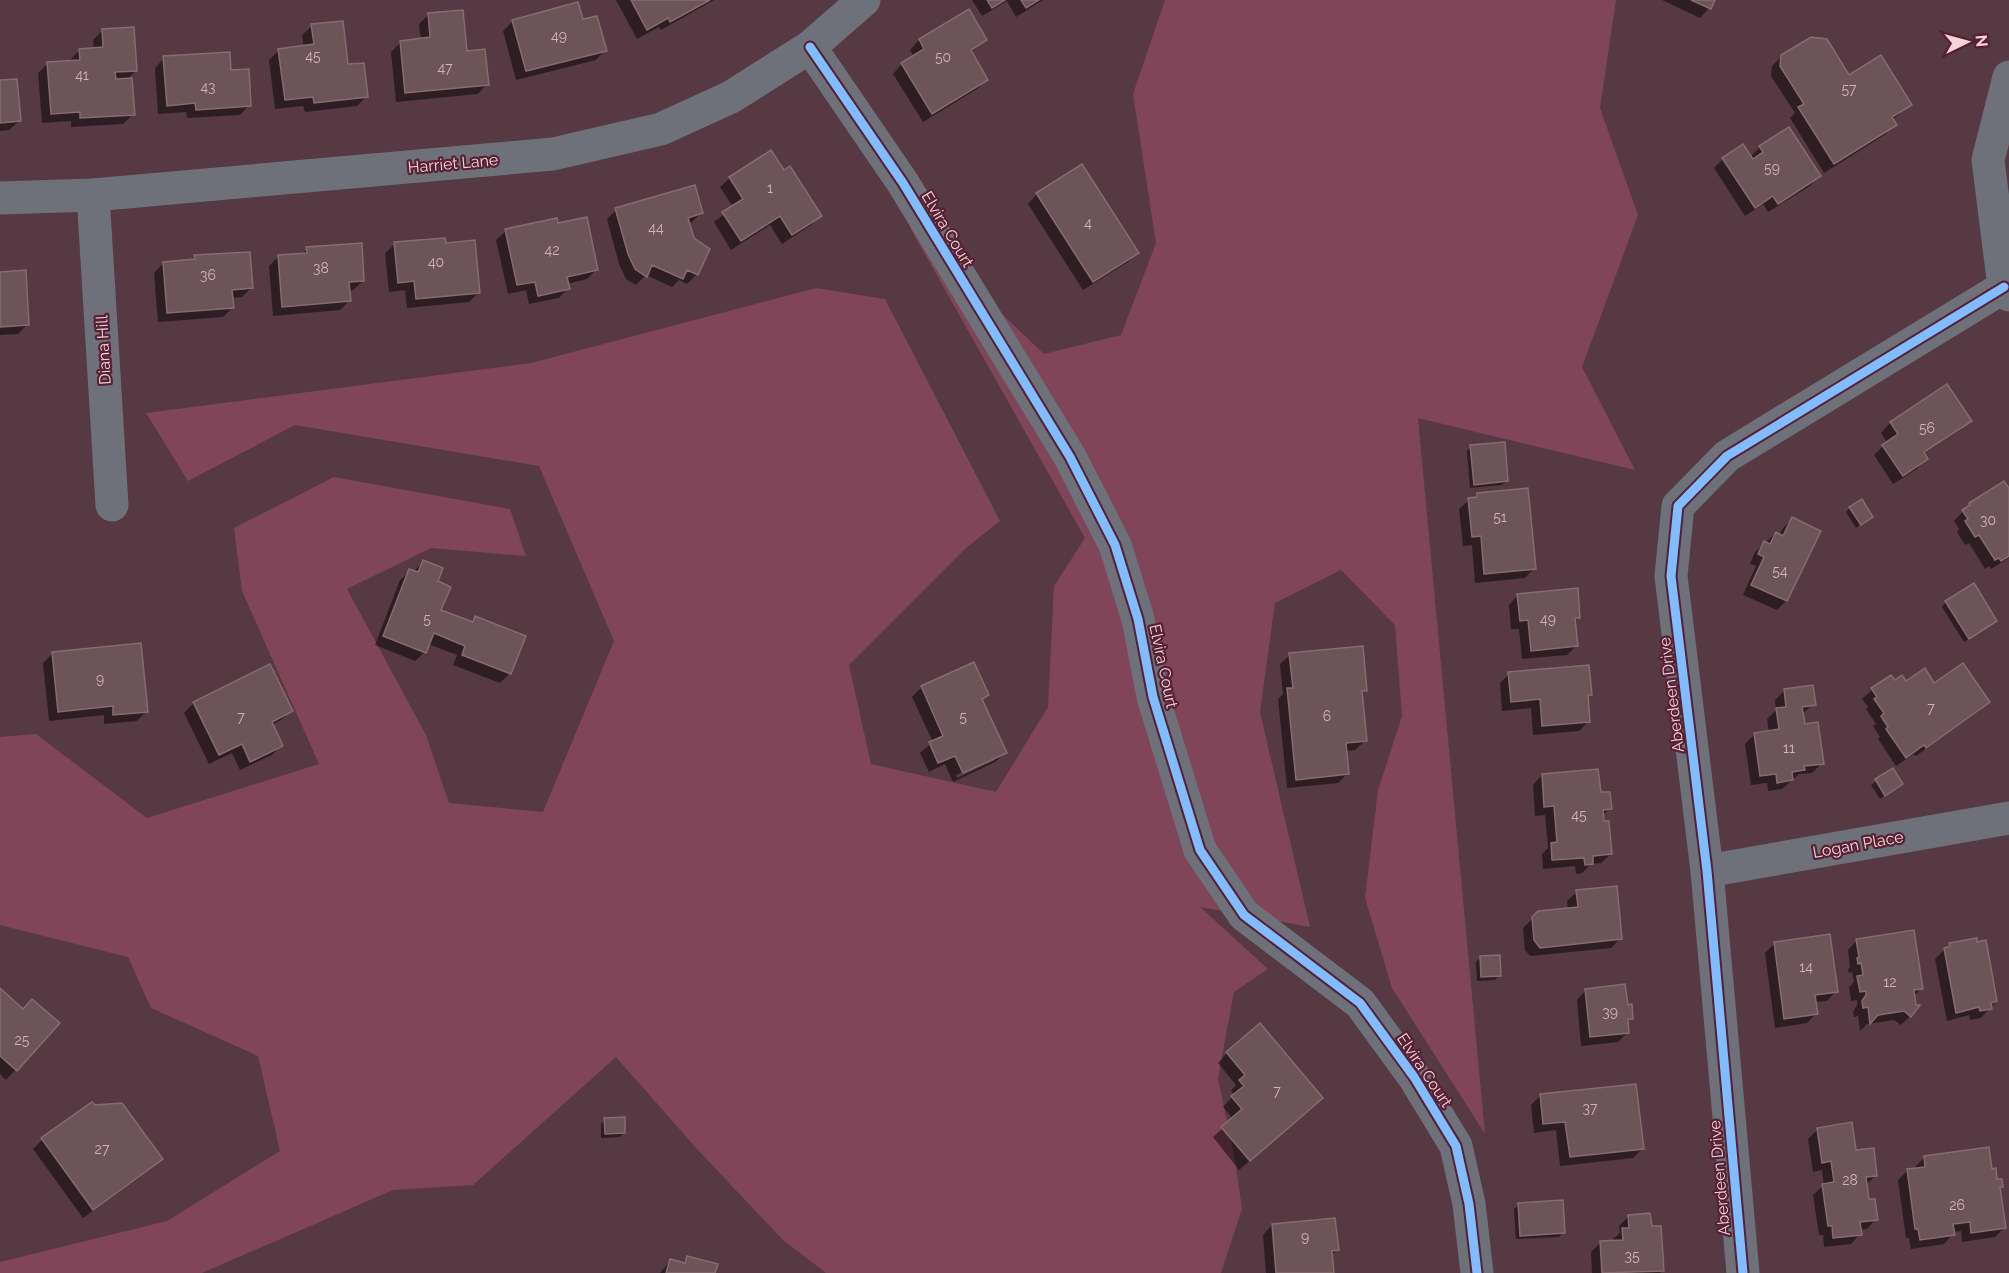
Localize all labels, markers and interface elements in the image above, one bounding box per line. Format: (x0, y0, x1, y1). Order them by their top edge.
north arrow (1937, 12, 1997, 72)
house number: 49 (551, 28, 567, 44)
text: N (1971, 34, 1991, 48)
house number: 45 (305, 48, 321, 64)
house number: 50 (935, 49, 951, 65)
house number: 47 (437, 60, 453, 76)
house number: 41 (75, 67, 89, 83)
house number: 43 (200, 79, 216, 95)
house number: 57 (1841, 81, 1857, 97)
street label: Harriet Lane (407, 150, 499, 177)
house number: 59 (1764, 160, 1780, 176)
house number: 1 (767, 180, 773, 196)
street label: Elvira Court (917, 188, 978, 271)
house number: 4 (1084, 215, 1092, 231)
house number: 44 (648, 220, 664, 236)
house number: 42 (545, 242, 559, 258)
house number: 40 (428, 254, 444, 270)
house number: 38 (313, 260, 329, 276)
house number: 36 (200, 267, 216, 283)
street label: Diana Hill (92, 314, 115, 385)
house number: 56 (1919, 420, 1935, 436)
house number: 51 (1493, 509, 1507, 525)
house number: 30 (1980, 512, 1996, 528)
house number: 54 (1772, 563, 1788, 579)
house number: 5 (423, 611, 431, 627)
house number: 49 (1540, 611, 1556, 627)
street label: Elvira Court (1145, 622, 1182, 710)
street label: Aberdeen Drive (1655, 636, 1688, 754)
house number: 9 (96, 671, 104, 687)
house number: 7 (1927, 700, 1935, 716)
house number: 6 (1323, 708, 1331, 724)
house number: 7 (237, 709, 245, 725)
house number: 5 (959, 709, 967, 725)
house number: 11 (1783, 740, 1795, 756)
house number: 45 (1571, 807, 1587, 823)
street label: Logan Place (1811, 827, 1905, 862)
house number: 14 (1799, 959, 1813, 975)
house number: 12 (1883, 974, 1897, 990)
house number: 39 (1602, 1004, 1618, 1020)
street label: Elvira Court (1393, 1030, 1457, 1111)
house number: 25 (15, 1032, 30, 1048)
house number: 7 (1273, 1083, 1281, 1099)
house number: 37 (1583, 1100, 1598, 1116)
street label: Aberdeen Drive (1705, 1119, 1734, 1236)
house number: 27 (95, 1141, 110, 1157)
house number: 28 (1842, 1172, 1858, 1188)
house number: 26 (1949, 1197, 1965, 1213)
house number: 9 (1301, 1229, 1309, 1245)
house number: 35 (1624, 1248, 1640, 1264)

